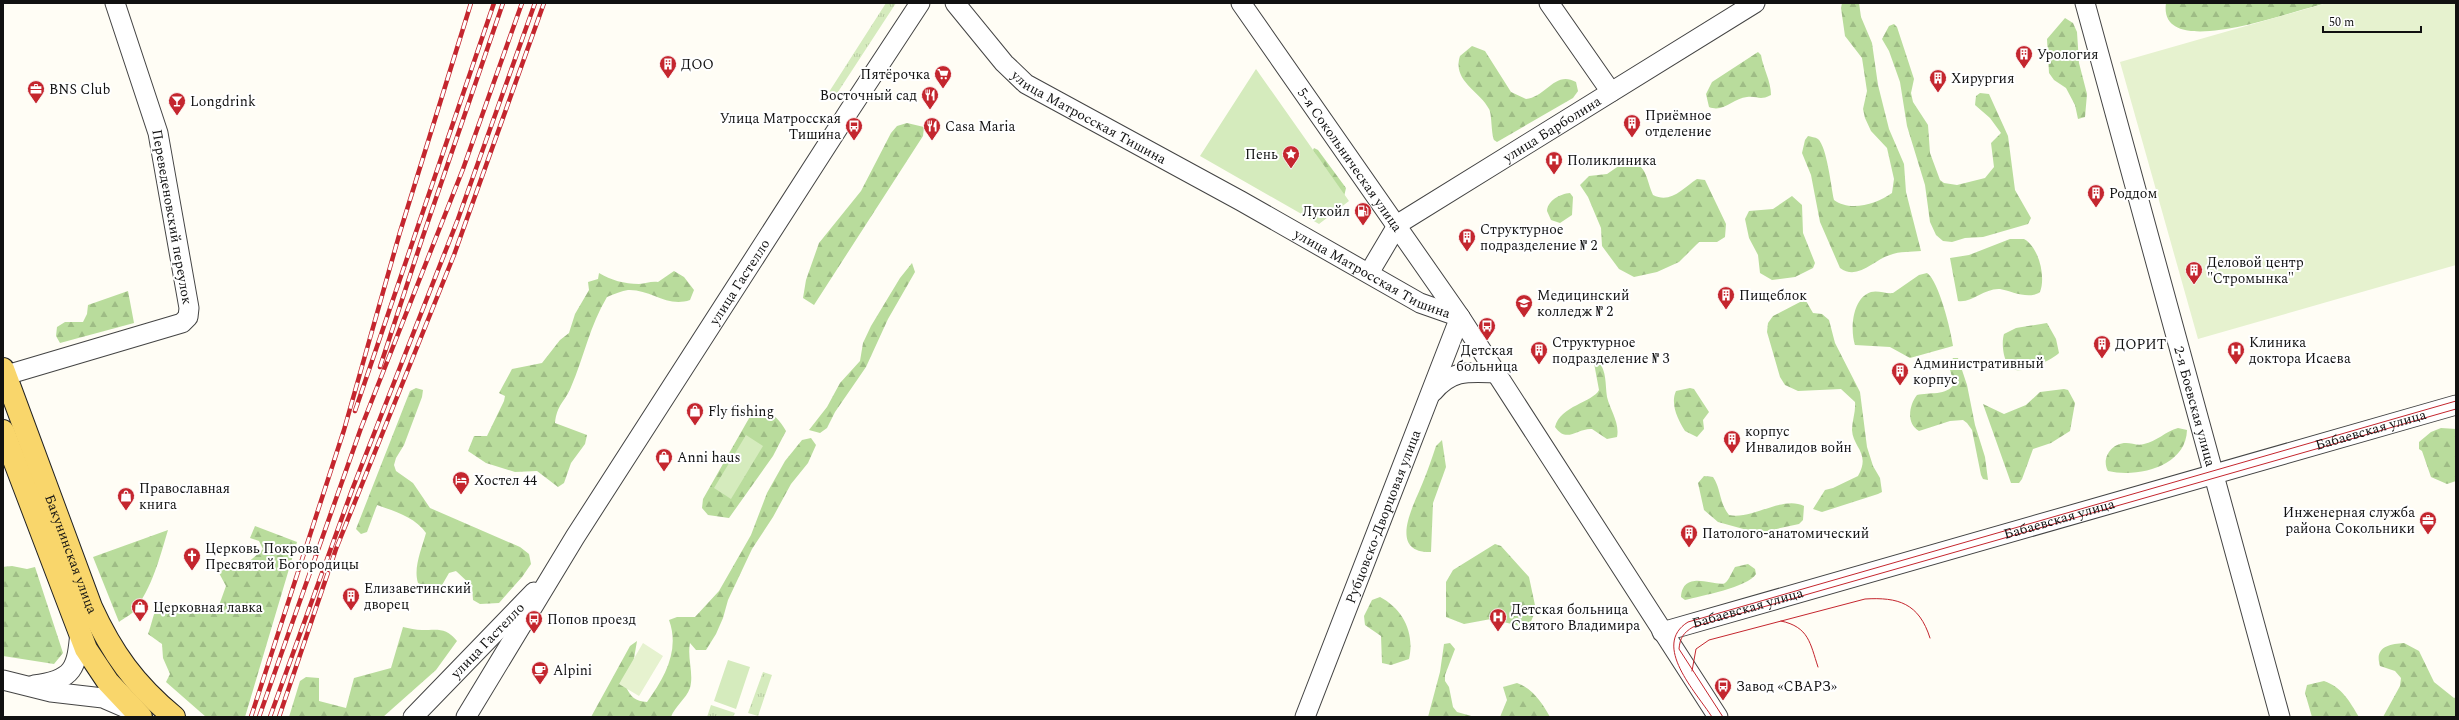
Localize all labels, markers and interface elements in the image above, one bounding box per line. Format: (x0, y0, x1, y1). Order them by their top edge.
scale bar (2323, 8, 2421, 34)
text: 50 m (2329, 13, 2354, 32)
building icon: Урология (2014, 44, 2034, 69)
place label: Урология (2037, 44, 2099, 65)
building icon: ДОО (658, 54, 678, 79)
place label: ДОО (681, 54, 714, 75)
place label: Пятёрочка (860, 64, 930, 85)
supermarket icon: Пятёрочка (933, 64, 953, 89)
street label: улица Матросская Тишина (1006, 64, 1171, 169)
building icon: Хирургия (1928, 68, 1948, 93)
place label: Хирургия (1951, 68, 2015, 89)
office icon: BNS Club (26, 79, 46, 104)
place label: BNS Club (49, 79, 110, 100)
street label: 5-я Сокольническая улица (1293, 83, 1408, 236)
place label: Восточный сад (820, 85, 917, 106)
restaurant icon: Восточный сад (920, 85, 940, 110)
street label: улица Барболина (1498, 90, 1605, 168)
bar icon: Longdrink (167, 91, 187, 116)
place label: Longdrink (190, 91, 256, 112)
place label: Приёмное отделение (1645, 105, 1712, 142)
place label: Улица Матросская Тишина (720, 108, 841, 145)
building icon: Приёмное отделение (1622, 113, 1642, 138)
bus stop icon: Улица Матросская Тишина (844, 116, 864, 141)
restaurant icon: Casa Maria (922, 116, 942, 141)
place label: Casa Maria (945, 116, 1016, 137)
street label: Переведеновский переулок (146, 128, 198, 306)
place label: Пень (1245, 144, 1278, 165)
place icon: Пень (1281, 144, 1301, 169)
hospital icon: Поликлиника (1544, 150, 1564, 175)
place label: Поликлиника (1567, 150, 1657, 171)
building icon: Роддом (2086, 183, 2106, 208)
place label: Роддом (2109, 183, 2157, 204)
place label: Лукойл (1302, 201, 1350, 222)
fuel station icon: Лукойл (1353, 201, 1373, 226)
place label: Структурное подразделение № 2 (1480, 219, 1597, 256)
street label: улица Матросская Тишина (1289, 222, 1454, 324)
building icon: Структурное подразделение № 2 (1457, 227, 1477, 252)
street label: улица Гастелло (703, 234, 775, 330)
place label: Деловой центр "Стромынка" (2207, 252, 2304, 289)
building icon: Деловой центр "Стромынка" (2184, 260, 2204, 285)
place label: Медицинский колледж № 2 (1537, 285, 1629, 322)
building icon: Пищеблок (1716, 285, 1736, 310)
place label: Пищеблок (1739, 285, 1807, 306)
school or university icon: Медицинский колледж № 2 (1514, 293, 1534, 318)
bus stop icon: Детская больница (1477, 316, 1497, 341)
place label: Структурное подразделение № 3 (1552, 332, 1669, 369)
place label: Клиника доктора Исаева (2249, 332, 2351, 369)
building icon: ДОРИТ (2092, 334, 2112, 359)
place label: ДОРИТ (2115, 334, 2166, 355)
place label: Детская больница (1456, 340, 1518, 377)
building icon: Структурное подразделение № 3 (1529, 340, 1549, 365)
hospital icon: Клиника доктора Исаева (2226, 340, 2246, 365)
street label: 2-я Боевская улица (2169, 344, 2222, 469)
place label: Административный корпус (1913, 353, 2044, 390)
building icon: Административный корпус (1890, 361, 1910, 386)
shop icon: Fly fishing (685, 401, 705, 426)
place label: Fly fishing (708, 401, 774, 422)
street label: Бабаевская улица (2313, 404, 2429, 455)
place label: корпус Инвалидов войн (1745, 421, 1852, 458)
street label: Рубцовско-Дворцовая улица (1339, 426, 1426, 607)
building icon: корпус Инвалидов войн (1722, 429, 1742, 454)
shop icon: Anni haus (654, 447, 674, 472)
place label: Anni haus (677, 447, 740, 468)
hotel icon: Хостел 44 (451, 470, 471, 495)
place label: Хостел 44 (474, 470, 537, 491)
place label: Православная книга (139, 478, 230, 515)
shop icon: Православная книга (116, 486, 136, 511)
street label: Бакунинская улица (40, 491, 103, 617)
street label: Бабаевская улица (2001, 493, 2117, 544)
place label: Инженерная служба района Сокольники (2283, 502, 2415, 539)
office icon: Инженерная служба района Сокольники (2418, 510, 2438, 535)
building icon: Патолого-анатомический (1679, 523, 1699, 548)
place label: Патолого-анатомический (1702, 523, 1869, 544)
place label: Церковь Покрова Пресвятой Богородицы (205, 538, 359, 575)
church icon: Церковь Покрова Пресвятой Богородицы (182, 546, 202, 571)
place label: Елизаветинский дворец (364, 578, 471, 615)
street label: Бабаевская улица (1690, 582, 1806, 633)
building icon: Елизаветинский дворец (341, 586, 361, 611)
shop icon: Церковная лавка (130, 597, 150, 622)
place label: Церковная лавка (153, 597, 263, 618)
street label: улица Гастелло (445, 597, 529, 684)
place label: Детская больница Святого Владимира (1511, 599, 1640, 636)
hospital icon: Детская больница Святого Владимира (1488, 607, 1508, 632)
bus stop icon: Попов проезд (524, 609, 544, 634)
place label: Попов проезд (547, 609, 636, 630)
cafe icon: Alpini (530, 660, 550, 685)
place label: Alpini (553, 660, 592, 681)
bus stop icon: Завод «СВАРЗ» (1713, 676, 1733, 701)
place label: Завод «СВАРЗ» (1736, 676, 1837, 697)

